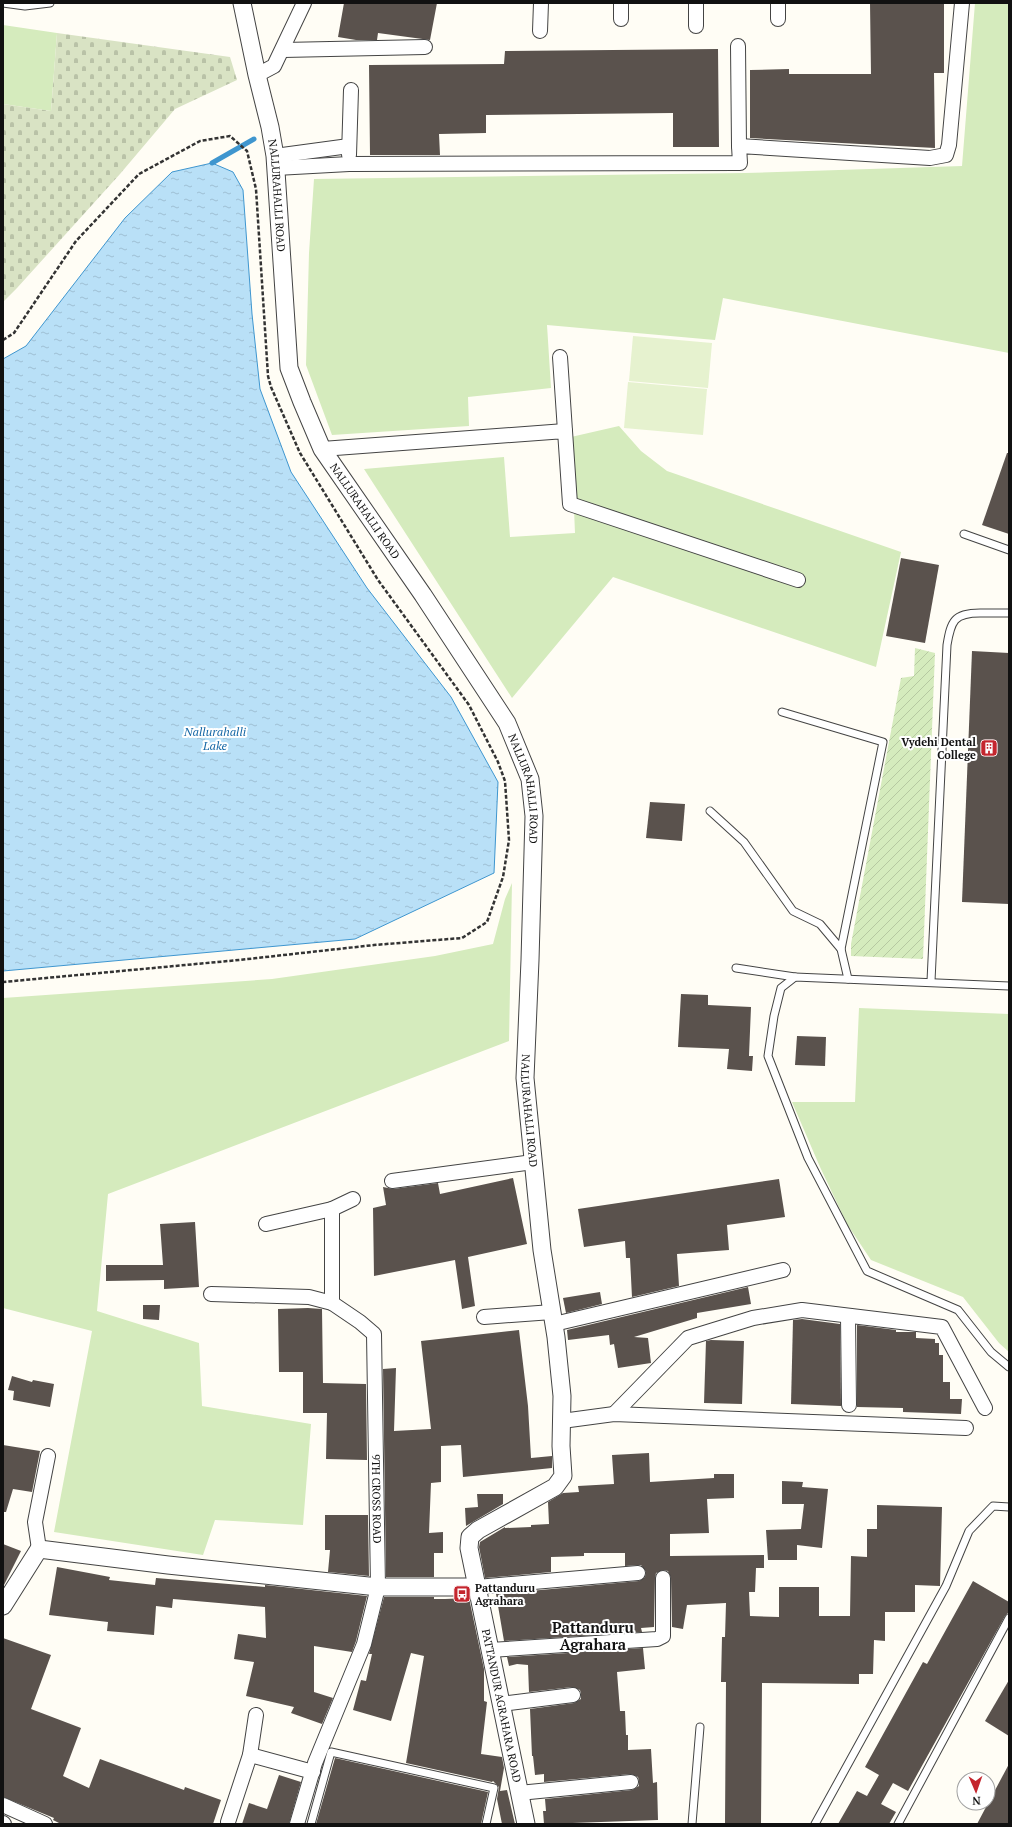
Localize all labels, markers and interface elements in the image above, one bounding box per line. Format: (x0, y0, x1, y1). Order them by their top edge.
street label: NALLURAHALLI ROAD (265, 138, 288, 253)
street label: NALLURAHALLI ROAD (327, 460, 403, 562)
water label: Nallurahalli Lake (183, 724, 247, 753)
street label: NALLURAHALLI ROAD (505, 732, 541, 844)
place label: Vydehi Dental College (901, 735, 976, 762)
building icon: Vydehi Dental College (979, 738, 999, 758)
street label: NALLURAHALLI ROAD (518, 1054, 541, 1168)
street label: 9TH CROSS ROAD (369, 1454, 384, 1544)
place label: Pattanduru Agrahara (475, 1581, 535, 1608)
bus stop icon: Pattanduru Agrahara (452, 1584, 472, 1604)
district label: Pattanduru Agrahara (552, 1617, 635, 1654)
street label: PATTANDUR AGRAHARA ROAD (479, 1628, 524, 1784)
north arrow (956, 1771, 996, 1811)
text: N (971, 1794, 981, 1808)

